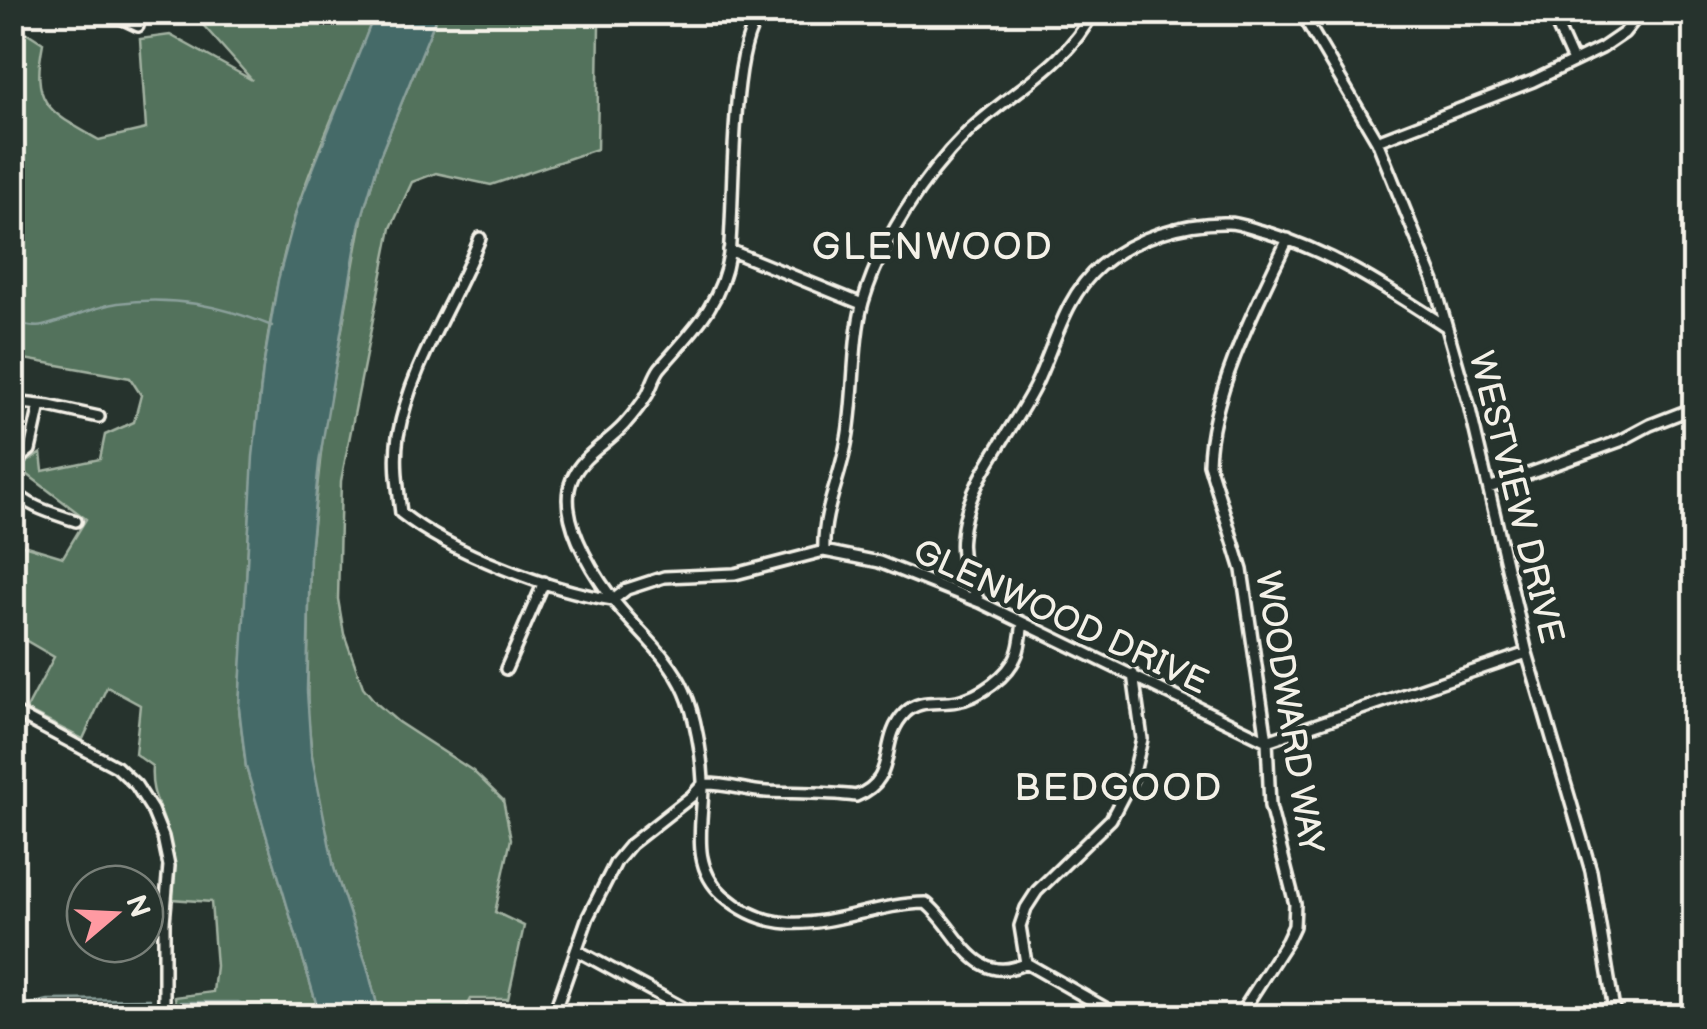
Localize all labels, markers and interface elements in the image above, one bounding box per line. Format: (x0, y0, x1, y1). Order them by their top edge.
district label: GLENWOOD (812, 225, 1054, 270)
street label: WESTVIEW DRIVE (1458, 347, 1573, 648)
street label: GLENWOOD DRIVE (906, 530, 1215, 705)
street label: WOODWARD WAY (1245, 568, 1332, 857)
district label: BEDGOOD (1014, 766, 1224, 811)
north arrow (65, 864, 165, 964)
text: N (118, 891, 156, 922)

